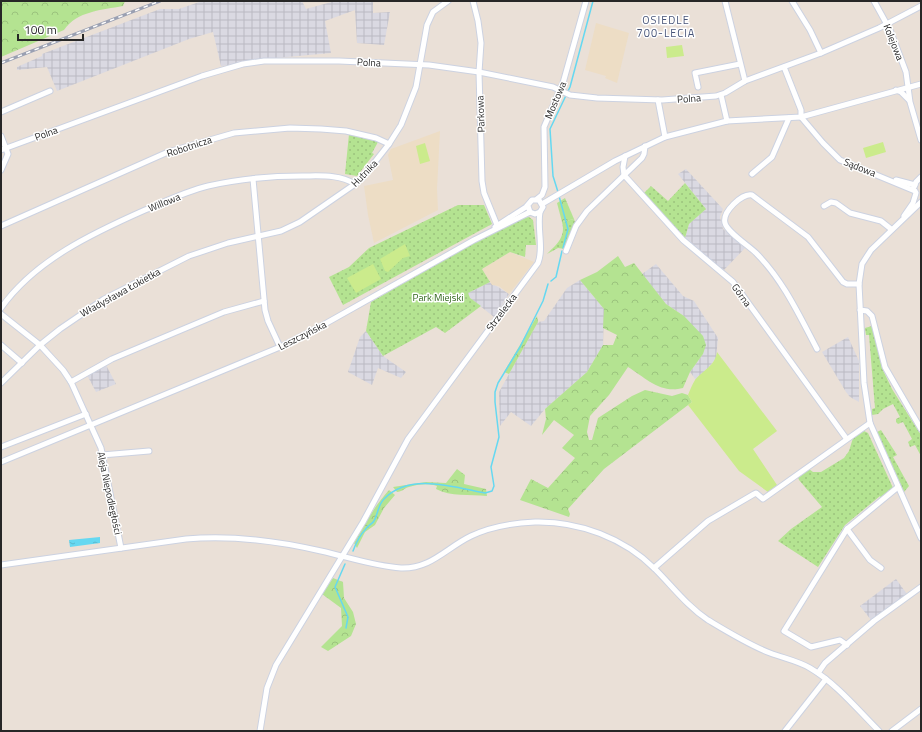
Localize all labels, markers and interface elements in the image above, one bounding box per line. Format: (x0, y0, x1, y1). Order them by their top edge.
district label: OSIEDLE 700-LECIA (637, 12, 695, 41)
scale bar (18, 16, 83, 42)
text: 100 m (24, 20, 57, 39)
street label: Kolejowa (879, 22, 908, 63)
street label: Polna (357, 54, 381, 71)
street label: Mostowa (541, 79, 570, 121)
street label: Polna (677, 90, 701, 107)
street label: Parkowa (472, 95, 489, 133)
street label: Polna (32, 122, 60, 145)
street label: Robotnicza (165, 132, 214, 161)
street label: Sądowa (841, 154, 878, 181)
street label: Hutnika (348, 156, 381, 190)
street label: Willowa (146, 189, 183, 216)
street label: Władysława Łokietka (77, 264, 163, 321)
street label: Górna (728, 281, 755, 310)
park label: Park Miejski (413, 290, 463, 305)
street label: Strzelecka (482, 290, 520, 334)
street label: Leszczyńska (275, 317, 329, 354)
street label: Aleja Niepodległości (93, 450, 126, 536)

